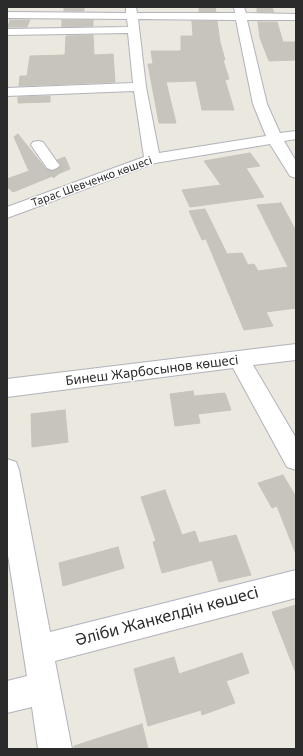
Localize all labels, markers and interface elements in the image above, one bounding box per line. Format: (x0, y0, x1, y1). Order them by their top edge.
street label: Тарас Шевченко көшесі (30, 154, 154, 210)
street label: Бинеш Жарбосынов көшесі (65, 353, 239, 389)
street label: Әліби Жанкелдін көшесі (73, 583, 261, 651)

